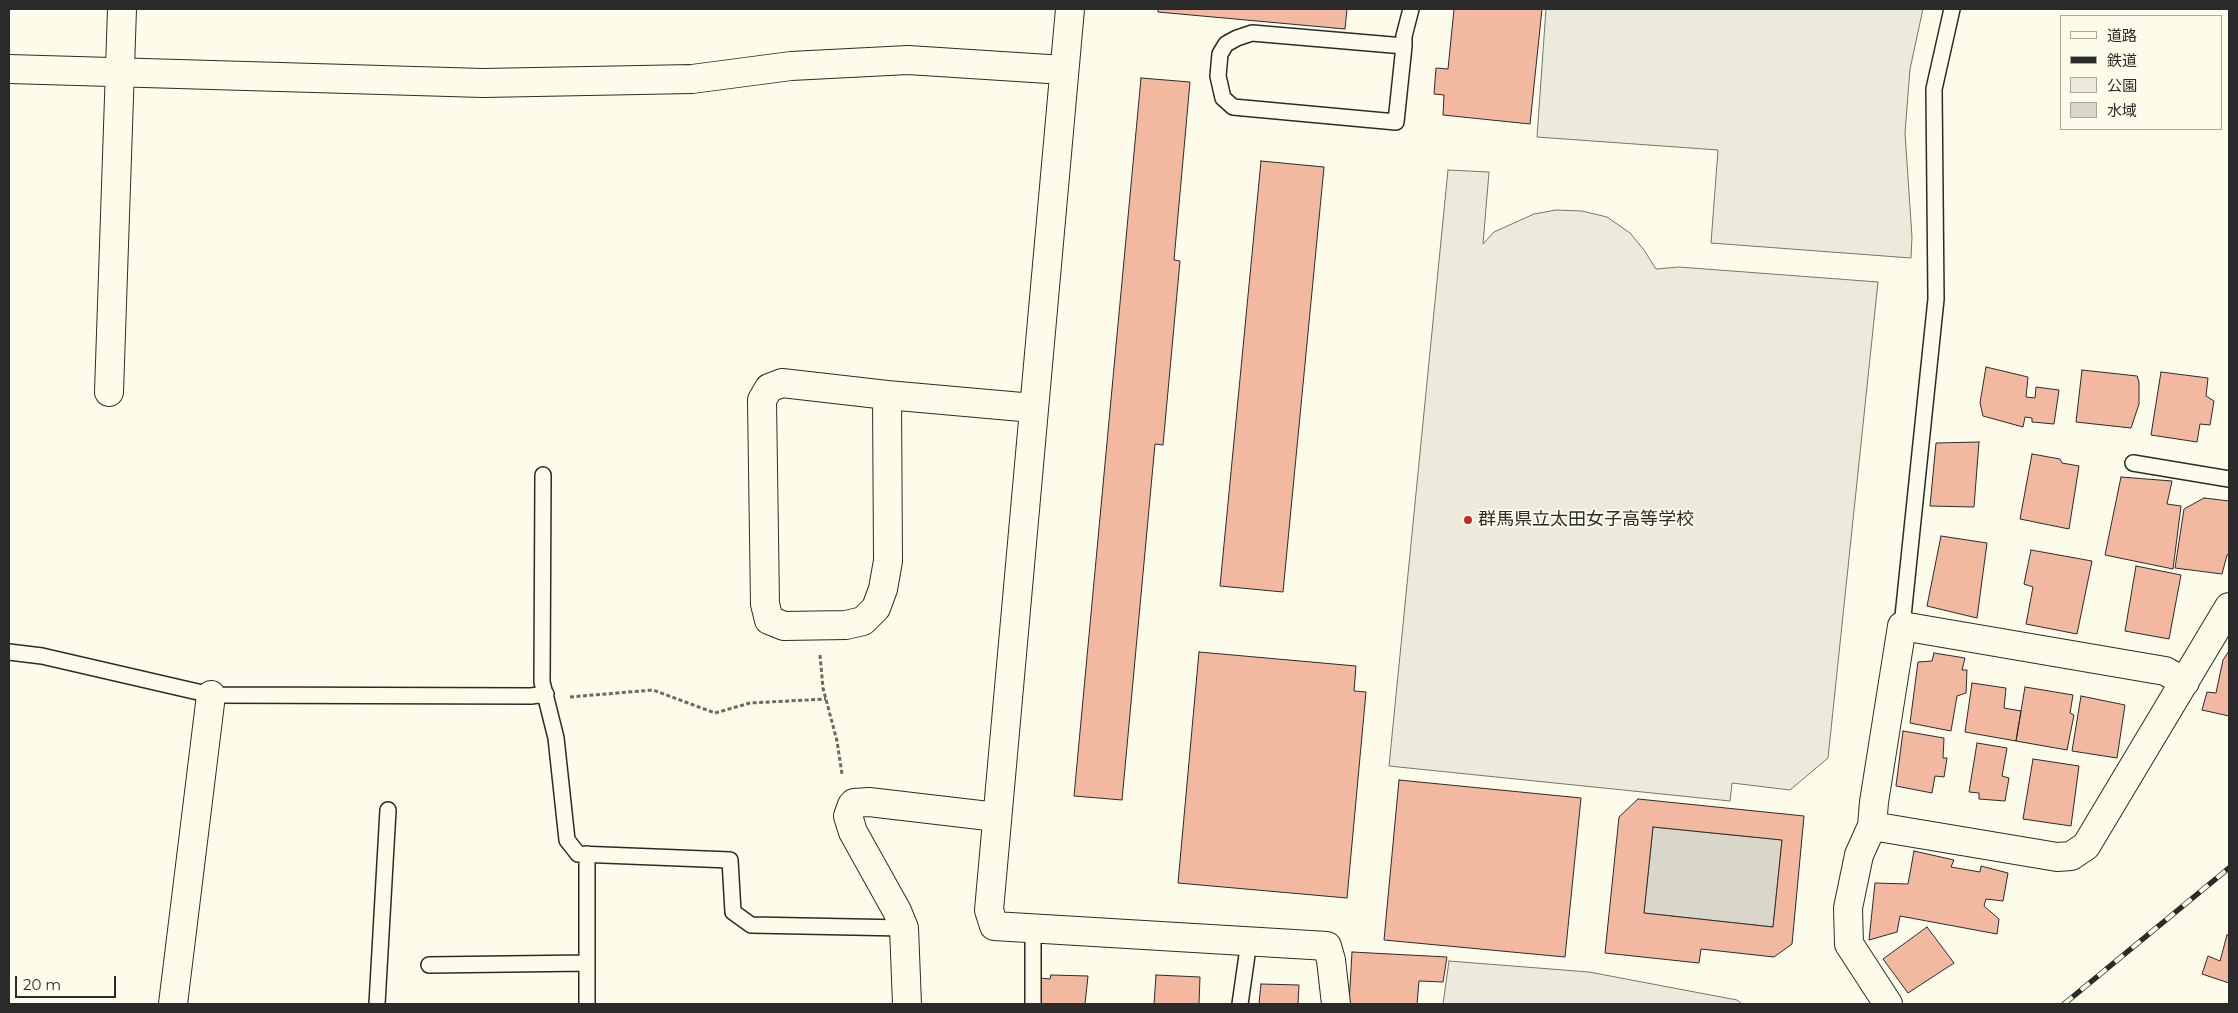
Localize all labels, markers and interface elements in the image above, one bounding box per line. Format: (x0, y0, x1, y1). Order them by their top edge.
legend (2060, 15, 2223, 130)
text: 道路 (2107, 26, 2137, 45)
text: 鉄道 (2107, 51, 2137, 70)
text: 公園 (2107, 76, 2137, 95)
text: 水域 (2107, 101, 2137, 120)
place label: 群馬県立太田女子高等学校 (1478, 509, 1694, 531)
marker: 群馬県立太田女子高等学校 (1462, 514, 1474, 526)
scale bar (18, 966, 119, 998)
text: 20 m (23, 975, 61, 994)

